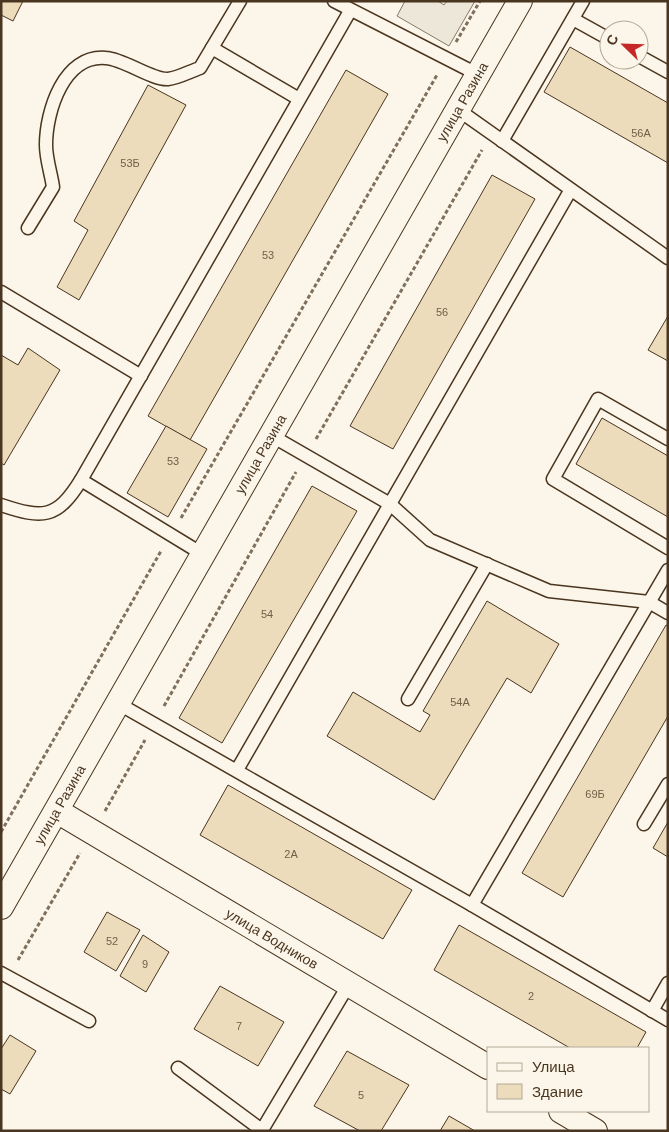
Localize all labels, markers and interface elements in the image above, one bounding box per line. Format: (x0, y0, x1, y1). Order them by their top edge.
north arrow (599, 20, 649, 70)
text: С (603, 32, 621, 48)
street label: улица Разина (433, 59, 491, 144)
house number: 56А (631, 127, 651, 139)
house number: 53Б (120, 157, 140, 169)
house number: 53 (262, 249, 274, 261)
house number: 56 (436, 306, 448, 318)
street label: улица Разина (231, 411, 290, 497)
house number: 53 (167, 455, 179, 467)
house number: 54 (261, 608, 273, 620)
house number: 54А (450, 696, 470, 708)
street label: улица Разина (31, 762, 89, 847)
house number: 69Б (585, 788, 605, 800)
house number: 2А (284, 848, 298, 860)
street label: улица Водников (223, 905, 321, 972)
house number: 52 (106, 935, 118, 947)
house number: 9 (142, 958, 148, 970)
house number: 2 (528, 990, 534, 1002)
house number: 7 (236, 1020, 242, 1032)
legend (487, 1047, 649, 1112)
text: Улица (532, 1058, 575, 1075)
text: Здание (532, 1083, 583, 1100)
house number: 5 (358, 1089, 364, 1101)

